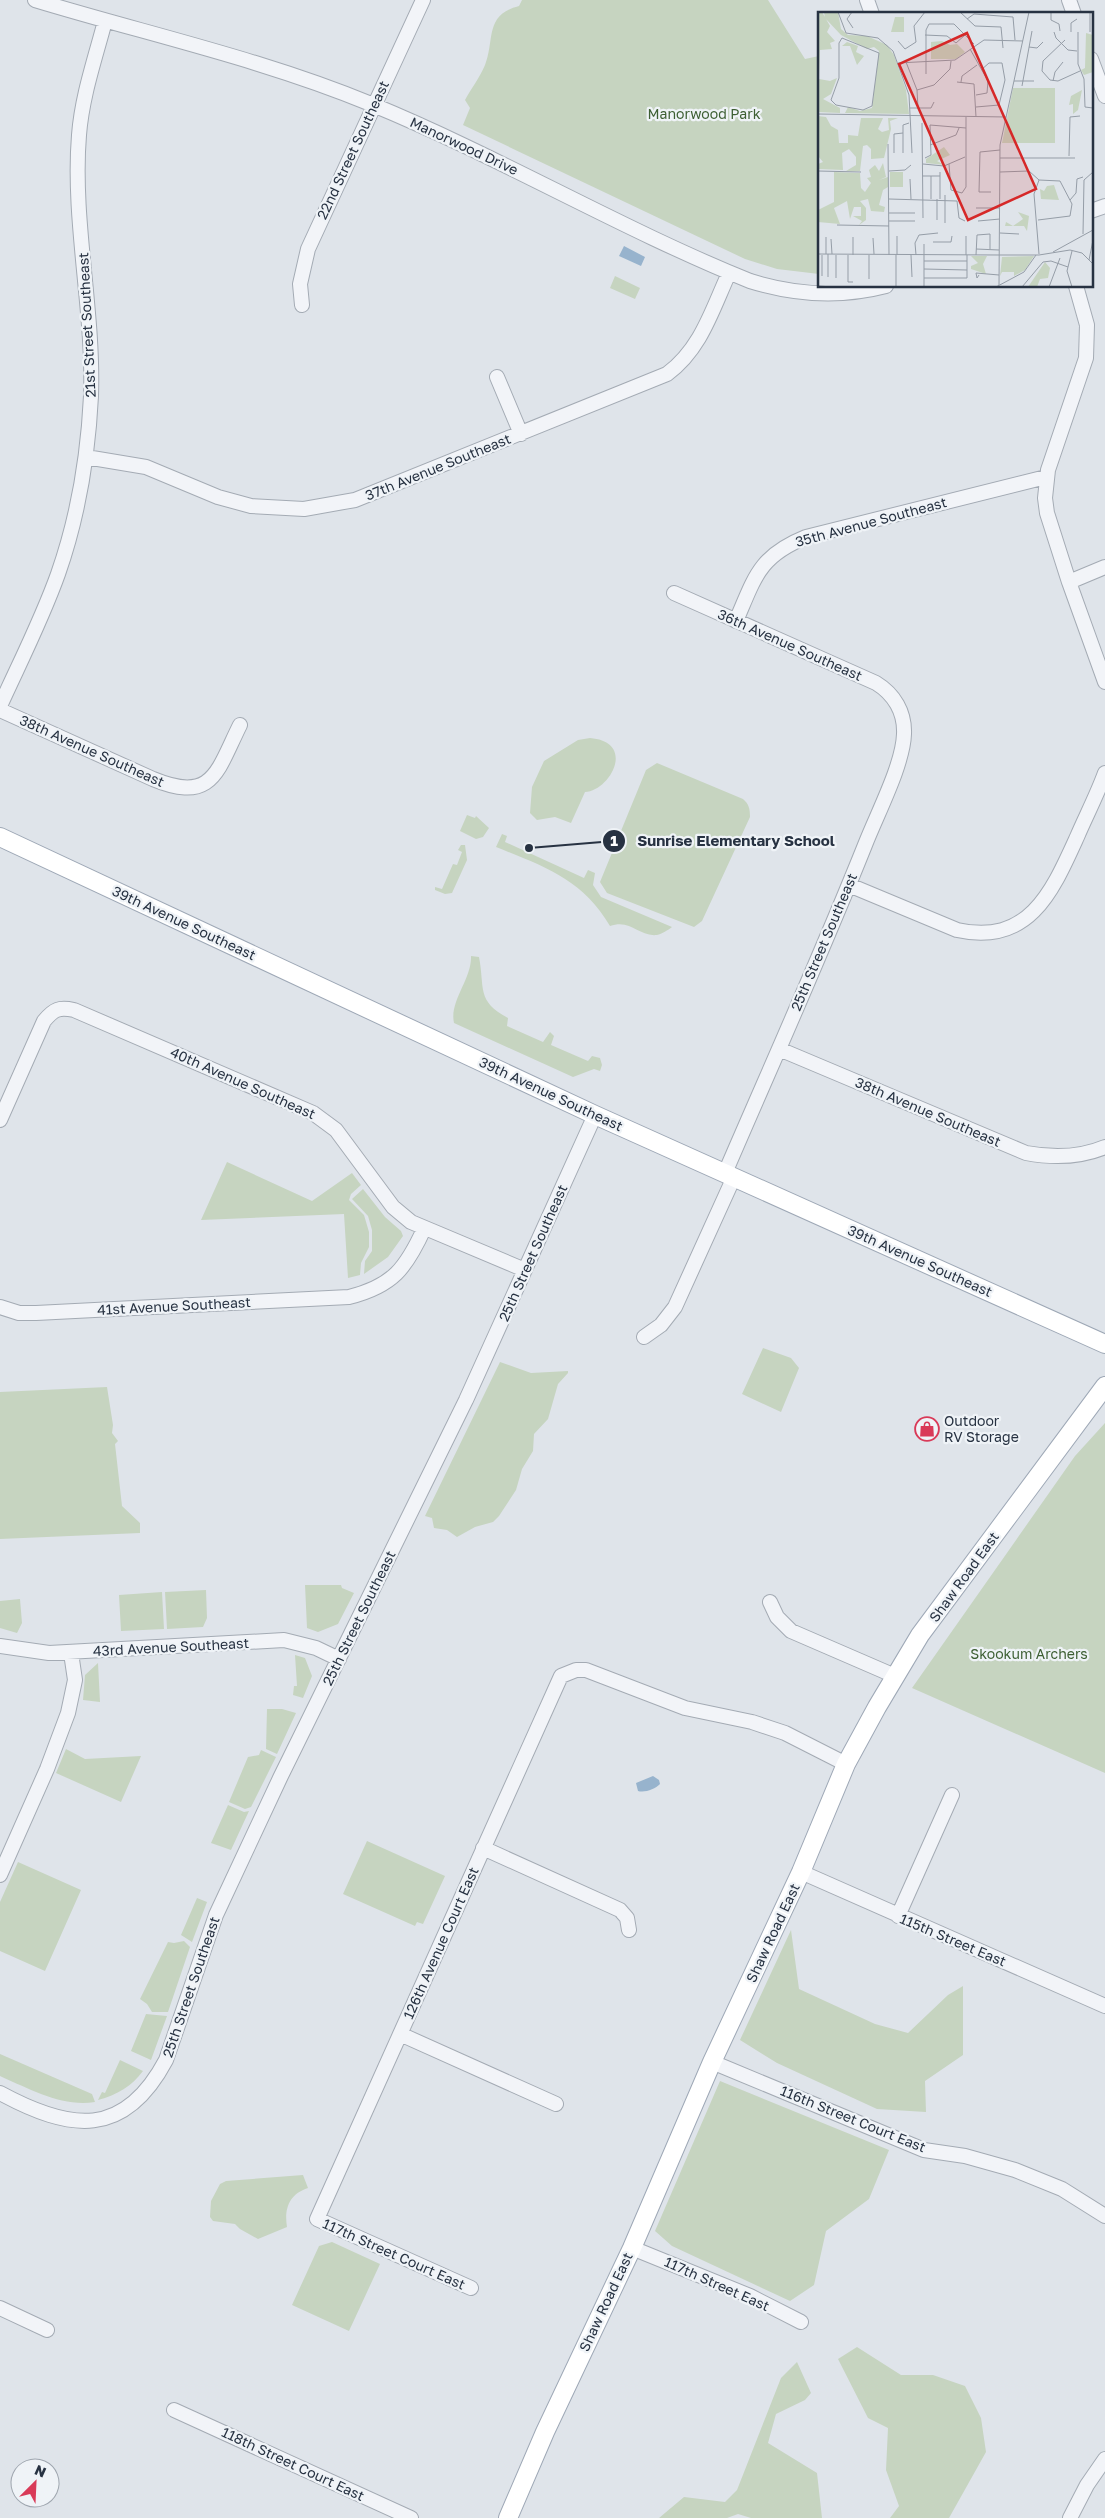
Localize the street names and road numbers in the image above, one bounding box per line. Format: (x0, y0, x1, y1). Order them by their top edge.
street label: 22nd Street Southeast (313, 78, 392, 222)
street label: Manorwood Drive (407, 113, 521, 178)
street label: 21st Street Southeast (74, 252, 99, 398)
street label: 37th Avenue Southeast (363, 430, 513, 504)
street label: 35th Avenue Southeast (793, 493, 948, 550)
street label: 36th Avenue Southeast (715, 605, 865, 684)
street label: 38th Avenue Southeast (17, 711, 167, 790)
street label: 25th Street Southeast (787, 870, 860, 1013)
street label: 39th Avenue Southeast (110, 882, 259, 963)
street label: 40th Avenue Southeast (168, 1043, 318, 1122)
street label: 39th Avenue Southeast (477, 1053, 626, 1134)
street label: 38th Avenue Southeast (853, 1073, 1004, 1150)
street label: 25th Street Southeast (495, 1182, 570, 1324)
street label: 39th Avenue Southeast (845, 1221, 995, 1300)
street label: 41st Avenue Southeast (97, 1293, 251, 1318)
street label: Shaw Road East (925, 1528, 1002, 1625)
street label: 25th Street Southeast (318, 1548, 399, 1688)
street label: 43rd Avenue Southeast (93, 1634, 249, 1659)
street label: 126th Avenue Court East (399, 1864, 482, 2021)
street label: Shaw Road East (742, 1881, 803, 1985)
street label: 115th Street East (898, 1910, 1009, 1970)
street label: 25th Street Southeast (158, 1914, 223, 2060)
street label: 116th Street Court East (778, 2082, 928, 2155)
street label: 117th Street Court East (320, 2214, 468, 2293)
street label: Shaw Road East (575, 2250, 636, 2354)
street label: 117th Street East (662, 2253, 772, 2314)
street label: 118th Street Court East (219, 2423, 367, 2504)

